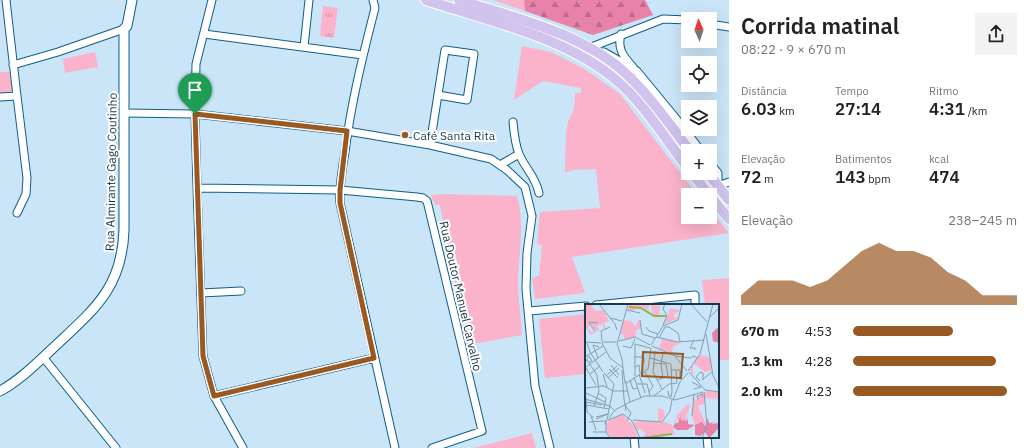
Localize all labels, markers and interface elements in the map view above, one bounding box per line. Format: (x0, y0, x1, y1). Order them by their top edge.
text: Corrida matinal (741, 11, 899, 40)
north arrow (681, 12, 717, 48)
map controls (681, 12, 717, 224)
button: share (975, 13, 1017, 55)
text: 08:22 · 9 × 670 m (741, 41, 846, 58)
button: locate (681, 56, 717, 92)
pin (178, 73, 212, 114)
icon: arrive (184, 79, 206, 101)
text: Distância (741, 84, 787, 98)
text: Tempo (835, 84, 869, 98)
text: Ritmo (929, 84, 958, 98)
street label: Rua Almirante Gago Coutinho (102, 92, 120, 251)
text: 6.03 (741, 98, 777, 120)
text: 27:14 (835, 98, 881, 120)
text: 4:31 (929, 98, 965, 120)
button: layers (681, 100, 717, 136)
text: km (777, 104, 795, 118)
text: /km (965, 104, 987, 118)
place label: Café Santa Rita (413, 128, 496, 143)
marker: Café Santa Rita (400, 130, 410, 140)
button: + (681, 144, 717, 180)
text: Elevação (741, 152, 785, 166)
text: Batimentos (835, 152, 892, 166)
text: kcal (929, 152, 949, 166)
text: 72 (741, 166, 761, 188)
text: 143 (835, 166, 866, 188)
text: 474 (929, 166, 960, 188)
text: m (761, 172, 774, 186)
text: bpm (866, 172, 891, 186)
button: − (681, 188, 717, 224)
text: Elevação (741, 212, 793, 229)
text: 238–245 m (948, 212, 1017, 229)
street label: Rua Doutor Manuel Carvalho (436, 220, 486, 373)
inset map (585, 304, 719, 438)
text: 670 m (741, 323, 779, 340)
text: 4:53 (805, 323, 832, 340)
text: 1.3 km (741, 353, 783, 370)
text: 4:28 (805, 353, 832, 370)
text: 2.0 km (741, 383, 783, 400)
text: 4:23 (805, 383, 832, 400)

